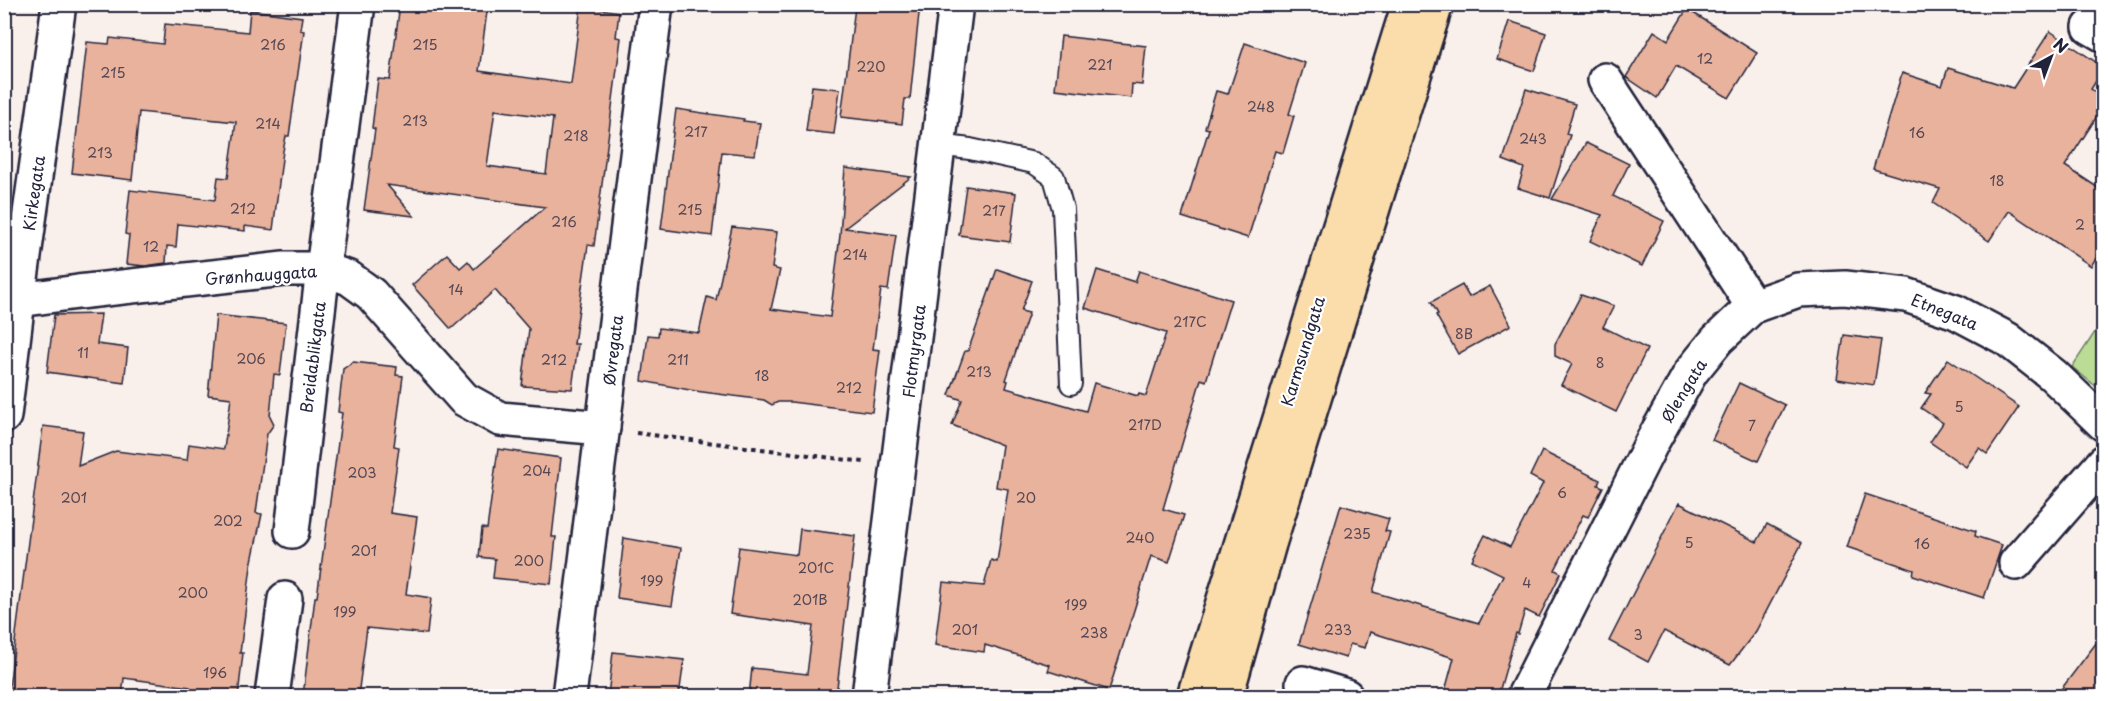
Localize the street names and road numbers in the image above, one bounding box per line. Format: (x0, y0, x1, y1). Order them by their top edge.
street label: Kirkegata (16, 154, 50, 232)
street label: Grønhauggata (204, 258, 318, 290)
street label: Etnegata (1908, 287, 1982, 335)
street label: Karmsundgata (1274, 293, 1330, 409)
street label: Breidablikgata (293, 300, 331, 414)
street label: Flotmyrgata (895, 303, 931, 399)
street label: Øvregata (596, 313, 628, 387)
street label: Ølengata (1654, 354, 1712, 426)

